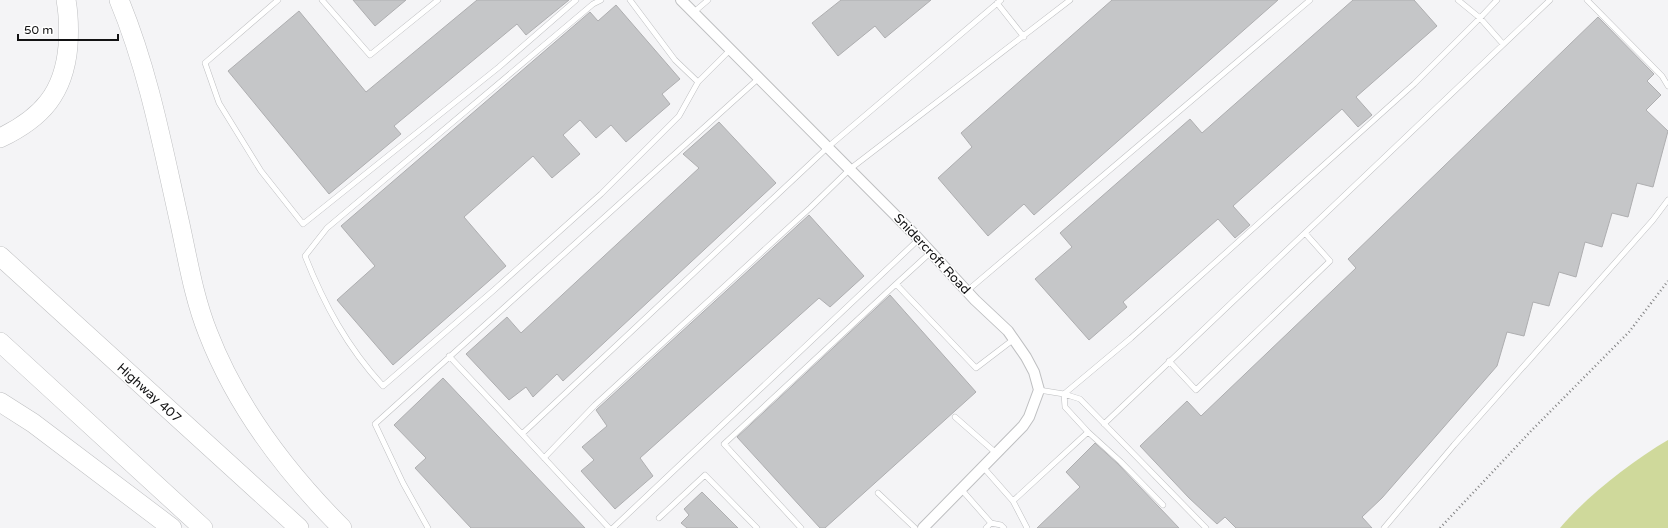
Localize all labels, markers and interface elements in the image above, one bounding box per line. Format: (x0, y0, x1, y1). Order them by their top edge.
scale bar (18, 16, 118, 42)
text: 50 m (24, 23, 53, 37)
street label: Snidercroft Road (890, 210, 974, 298)
street label: Highway 407 (113, 360, 185, 426)

